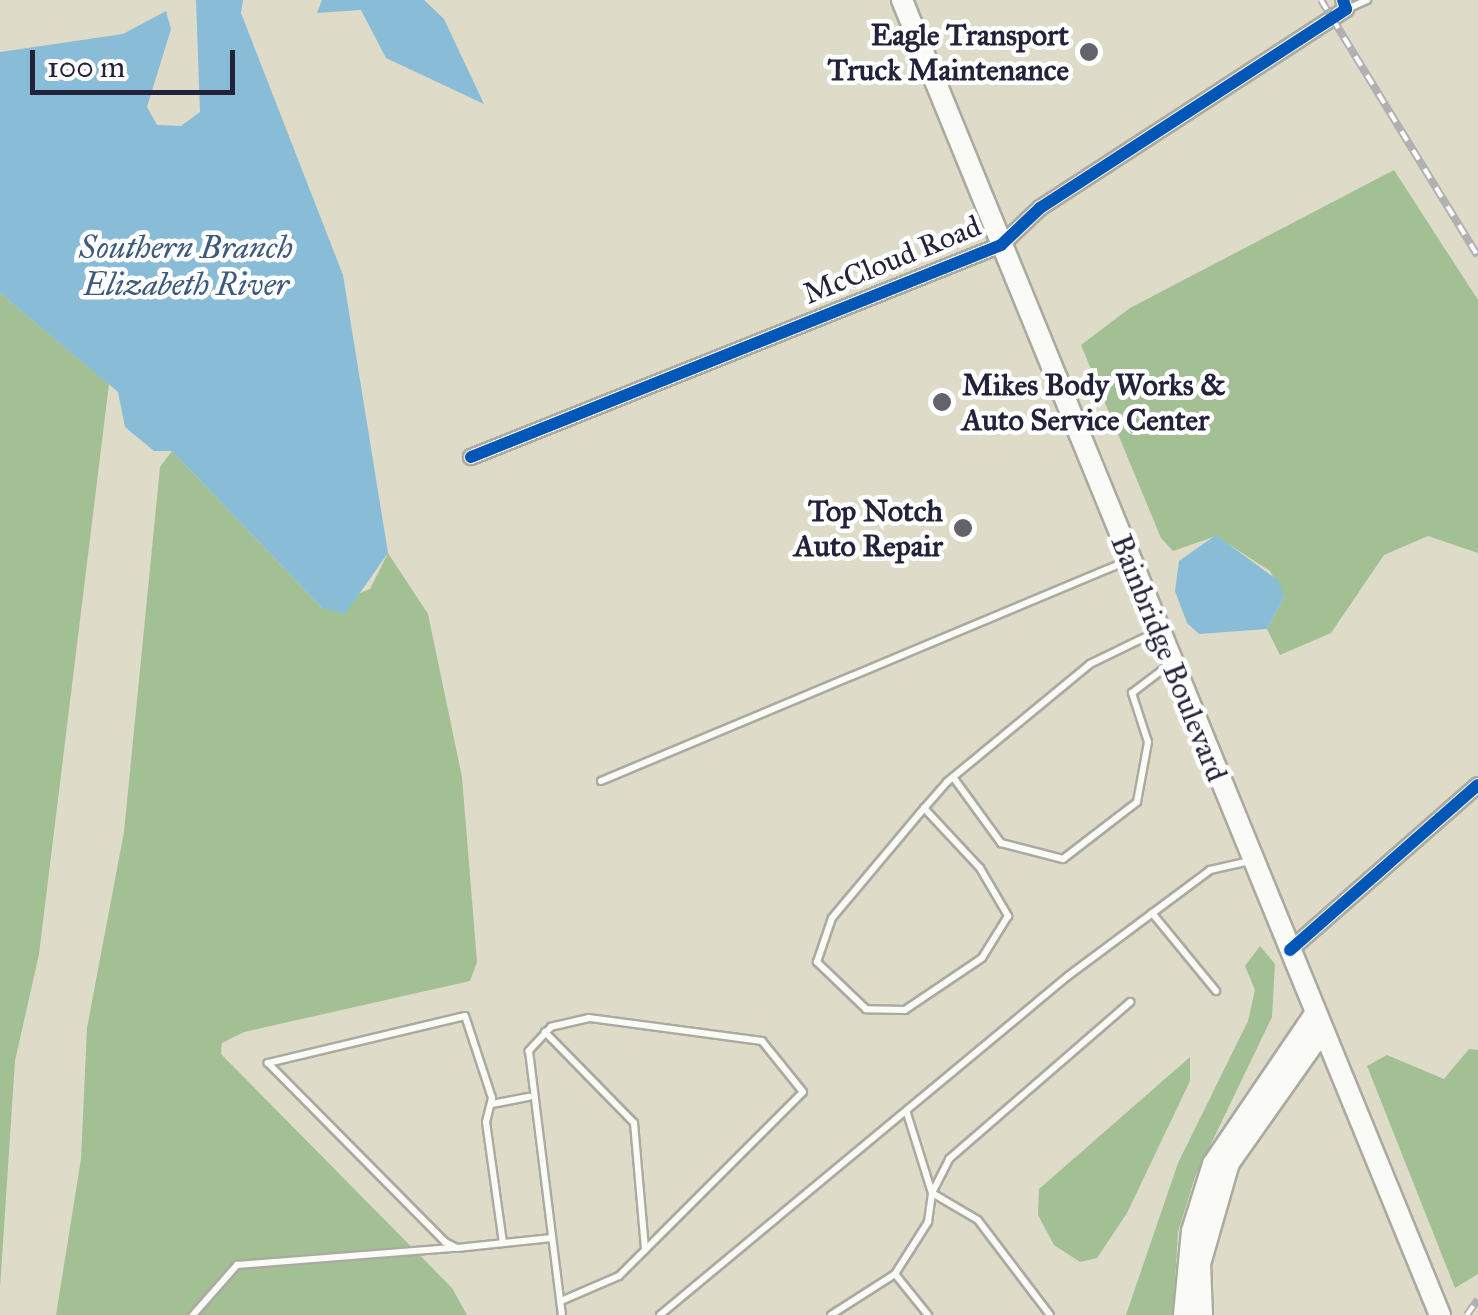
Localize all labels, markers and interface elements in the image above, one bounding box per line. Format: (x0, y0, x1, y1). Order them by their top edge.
place label: Eagle Transport Truck Maintenance (827, 17, 1069, 88)
scale bar (35, 30, 240, 92)
marker: Eagle Transport Truck Maintenance (1078, 41, 1100, 63)
text: 100 m (47, 49, 125, 85)
street label: McCloud Road (798, 208, 986, 312)
water label: Southern Branch Elizabeth River (79, 230, 293, 305)
place label: Mikes Body Works & Auto Service Center (962, 367, 1226, 438)
marker: Mikes Body Works & Auto Service Center (931, 391, 953, 413)
place label: Top Notch Auto Repair (794, 493, 943, 564)
marker: Top Notch Auto Repair (952, 517, 974, 539)
street label: Bainbridge Boulevard (1103, 529, 1235, 787)

